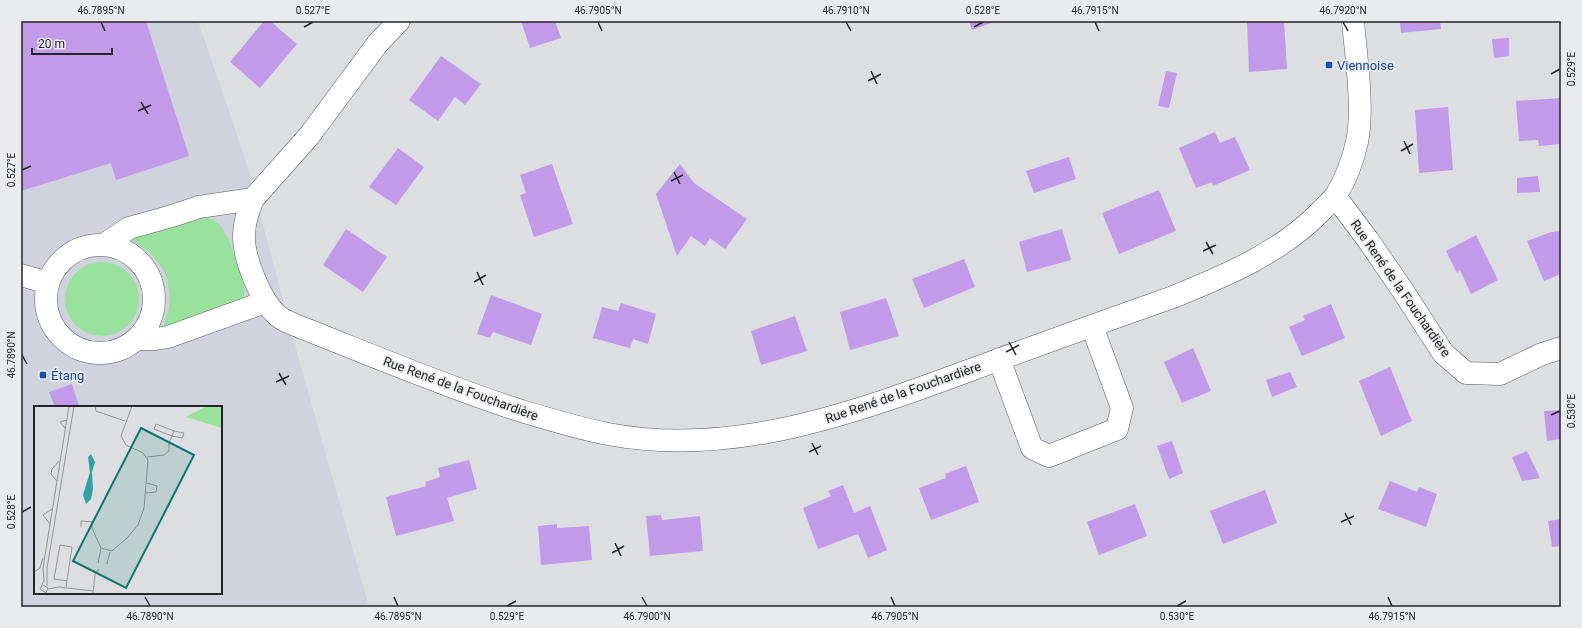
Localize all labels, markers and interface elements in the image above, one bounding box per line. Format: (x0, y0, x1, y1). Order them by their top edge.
text: 46.7895°N (77, 5, 125, 16)
text: 0.527°E (296, 5, 331, 16)
text: 46.7905°N (574, 5, 622, 16)
text: 46.7910°N (822, 5, 870, 16)
text: 0.528°E (966, 5, 1001, 16)
text: 46.7915°N (1071, 5, 1119, 16)
text: 46.7920°N (1319, 5, 1367, 16)
scale bar (32, 30, 112, 56)
text: 20 m (38, 37, 65, 51)
text: 0.529°E (1566, 51, 1577, 86)
place label: Viennoise (1337, 58, 1394, 73)
marker: Viennoise (1324, 60, 1334, 70)
text: 0.527°E (6, 152, 17, 187)
street label: Rue René de la Fouchardière (1347, 217, 1454, 360)
text: 46.7890°N (6, 331, 17, 379)
street label: Rue René de la Fouchardière (381, 353, 541, 424)
street label: Rue René de la Fouchardière (823, 359, 983, 426)
place label: Étang (51, 368, 84, 383)
marker: Étang (38, 370, 48, 380)
text: 0.530°E (1566, 393, 1577, 428)
inset map (34, 406, 222, 594)
text: 0.528°E (6, 494, 17, 529)
text: 46.7890°N (126, 611, 174, 622)
text: 46.7895°N (374, 611, 422, 622)
text: 0.529°E (490, 611, 525, 622)
text: 46.7900°N (623, 611, 671, 622)
text: 46.7905°N (871, 611, 919, 622)
text: 0.530°E (1160, 611, 1195, 622)
text: 46.7915°N (1368, 611, 1416, 622)

